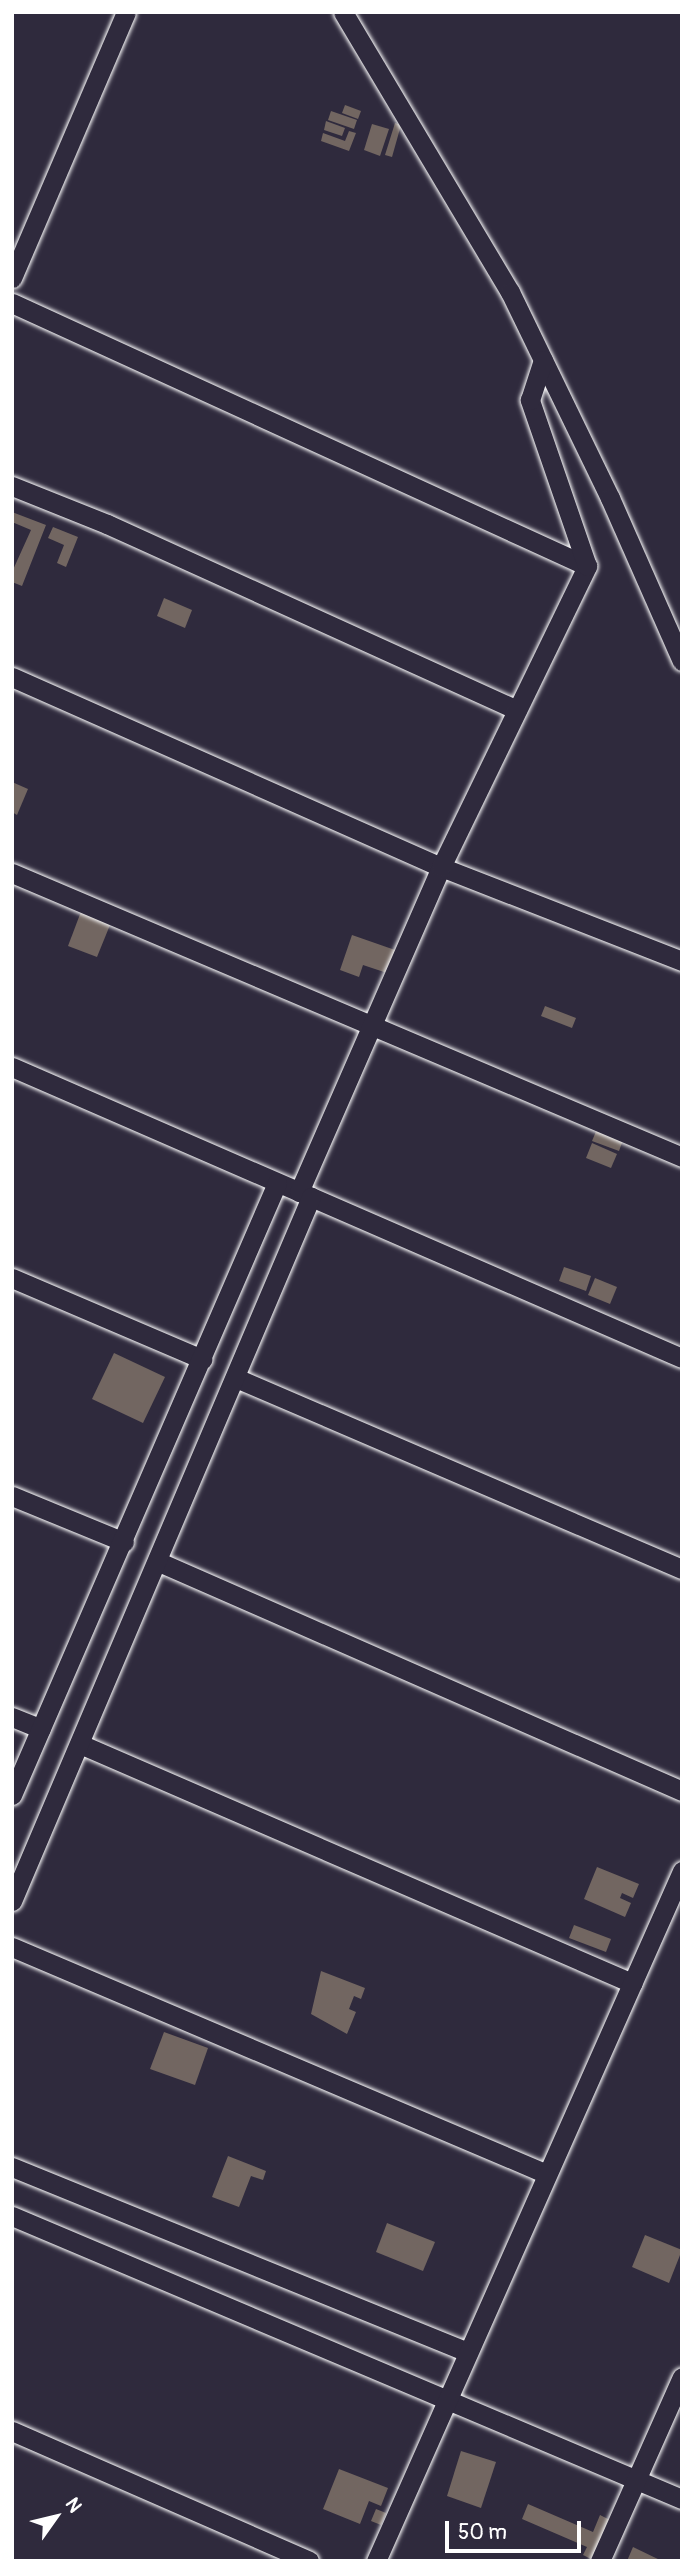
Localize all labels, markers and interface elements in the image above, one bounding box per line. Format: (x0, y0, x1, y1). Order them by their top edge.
north arrow (21, 2482, 91, 2552)
text: N (60, 2493, 87, 2517)
scale bar (449, 2506, 586, 2550)
text: 50 m (458, 2519, 507, 2546)

